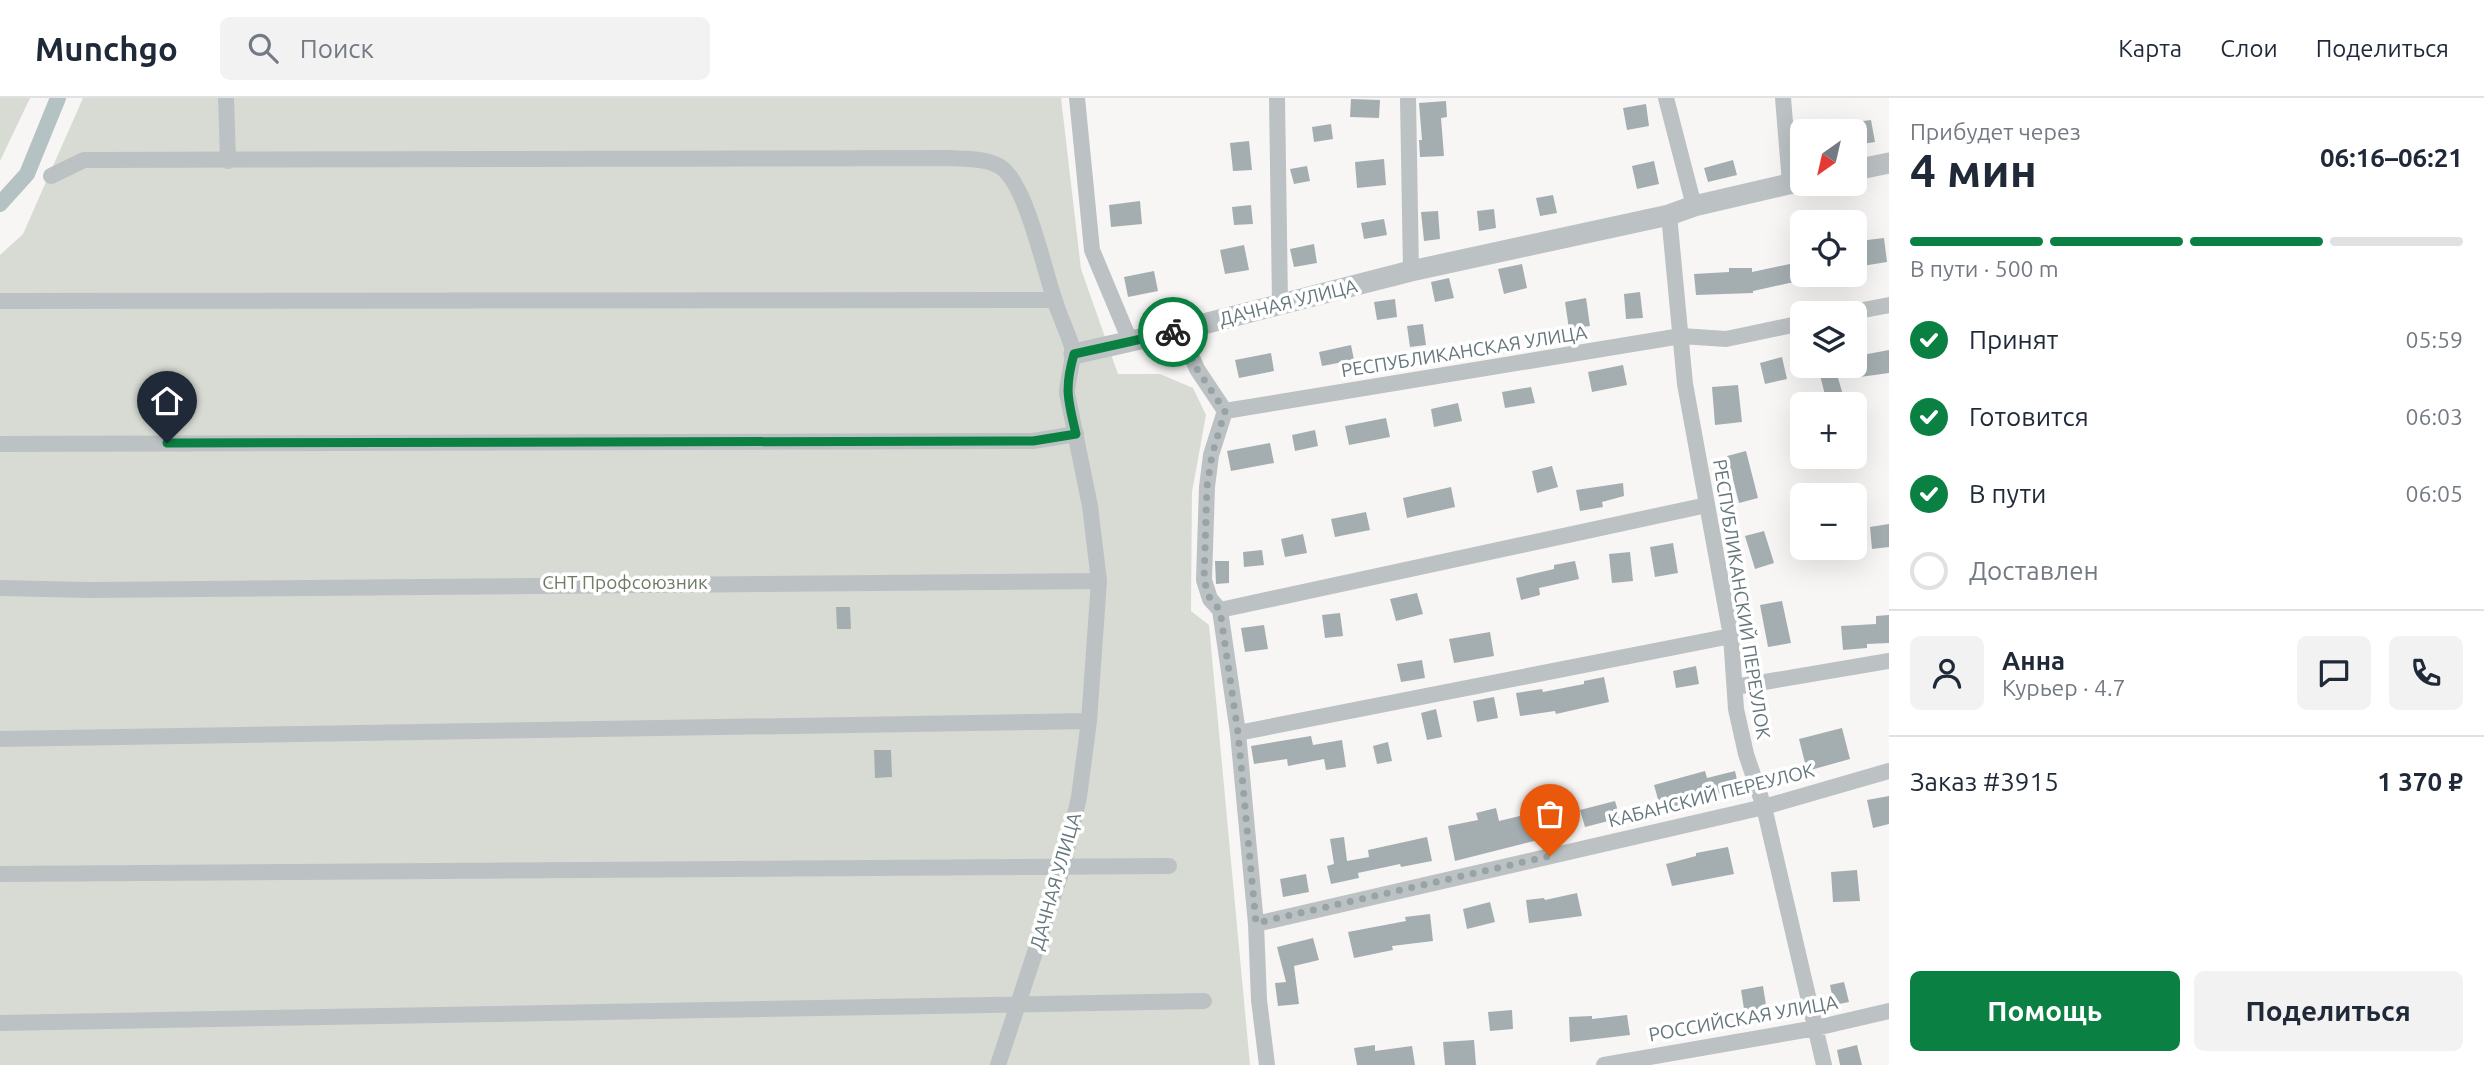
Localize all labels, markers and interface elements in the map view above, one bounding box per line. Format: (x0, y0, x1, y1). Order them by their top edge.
search box (220, 17, 710, 80)
icon: search (244, 29, 282, 67)
text: Munchgo (35, 30, 178, 67)
text: Поиск (300, 34, 374, 63)
text: Карта (2118, 35, 2182, 62)
text: Слои (2220, 35, 2278, 62)
text: Поделиться (2316, 35, 2449, 62)
north arrow (1790, 119, 1867, 196)
map controls (1790, 119, 1867, 560)
text: Прибудет через (1910, 119, 2081, 144)
text: 06:16–06:21 (2320, 143, 2463, 172)
text: 4 мин (1910, 144, 2037, 196)
button: locate (1790, 210, 1867, 287)
text: В пути · 500 m (1910, 256, 2059, 281)
street label: ДАЧНАЯ УЛИЦА (1217, 274, 1360, 330)
courier (1138, 297, 1208, 367)
button: layers (1790, 301, 1867, 378)
icon: bike (1154, 313, 1192, 351)
street label: РЕСПУБЛИКАНСКАЯ УЛИЦА (1340, 321, 1589, 381)
icon: check (1910, 321, 1948, 359)
text: Принят (1969, 325, 2058, 354)
text: 05:59 (2405, 327, 2463, 352)
pin (137, 371, 197, 443)
icon: home (148, 382, 186, 420)
button: + (1790, 392, 1867, 469)
icon: check (1910, 398, 1948, 436)
text: Готовится (1969, 402, 2089, 431)
text: 06:03 (2405, 404, 2463, 429)
street label: РЕСПУБЛИКАНСКИЙ ПЕРЕУЛОК (1709, 457, 1775, 741)
icon: check (1910, 475, 1948, 513)
text: В пути (1969, 479, 2046, 508)
text: 06:05 (2405, 481, 2463, 506)
button: − (1790, 483, 1867, 560)
text: Доставлен (1969, 556, 2099, 585)
park label: СНТ Профсоюзник (542, 571, 708, 593)
button: person (1910, 636, 1984, 710)
button: chat (2297, 636, 2371, 710)
button: phone (2389, 636, 2463, 710)
text: Анна (2002, 646, 2065, 675)
text: Курьер · 4.7 (2002, 675, 2126, 700)
street label: КАБАНСКИЙ ПЕРЕУЛОК (1606, 759, 1817, 831)
text: Заказ #3915 (1910, 767, 2059, 796)
text: 1 370 ₽ (2377, 767, 2463, 796)
pin (1520, 784, 1580, 856)
icon: bag (1531, 795, 1569, 833)
street label: ДАЧНАЯ УЛИЦА (1025, 809, 1085, 952)
button: Помощь (1910, 971, 2180, 1051)
button: Поделиться (2194, 971, 2463, 1051)
street label: РОССИЙСКАЯ УЛИЦА (1647, 990, 1840, 1045)

